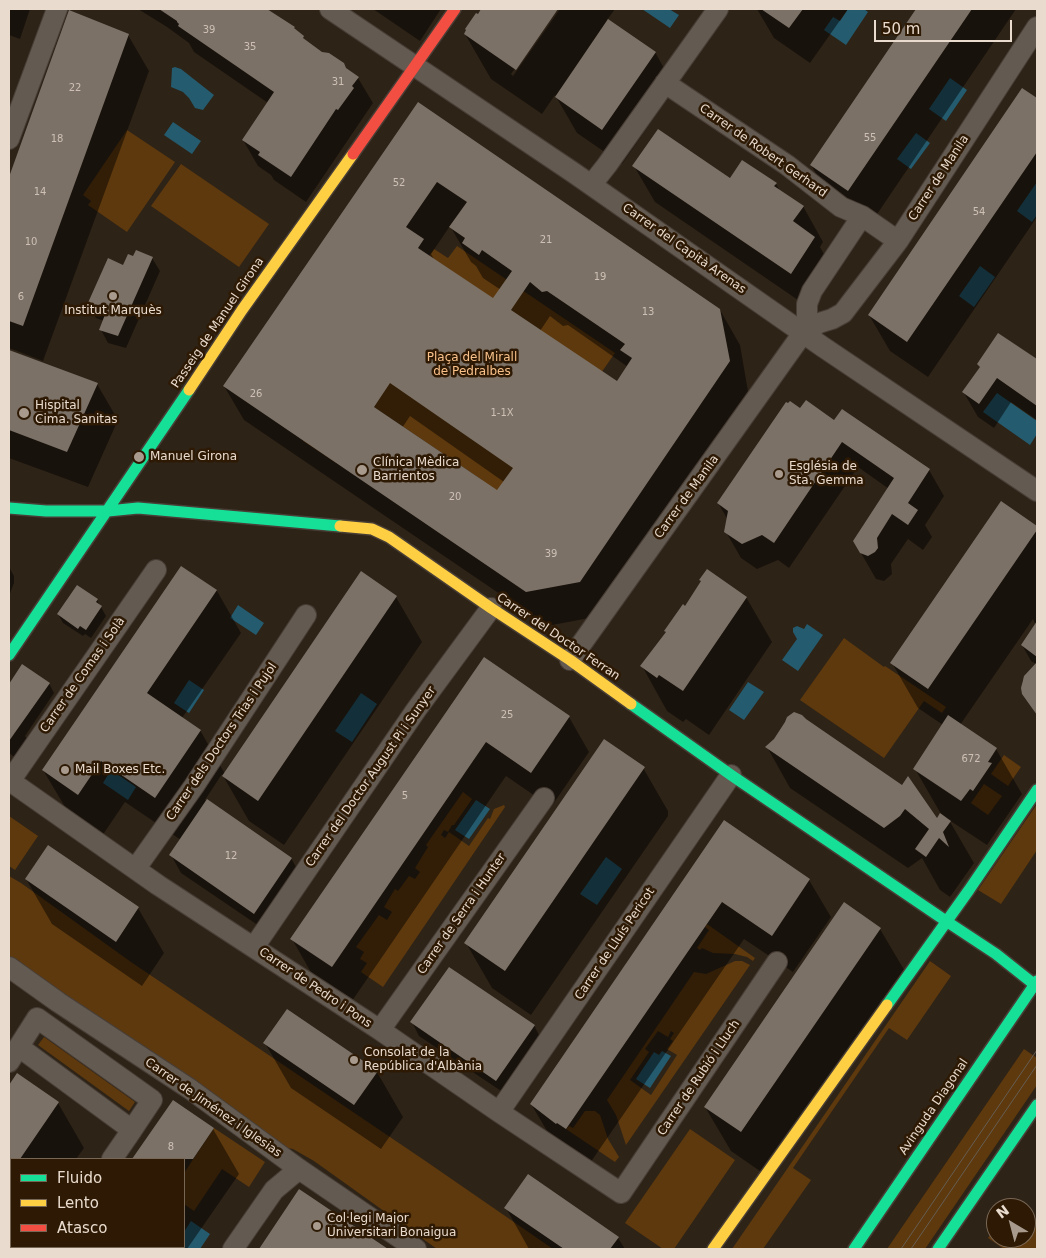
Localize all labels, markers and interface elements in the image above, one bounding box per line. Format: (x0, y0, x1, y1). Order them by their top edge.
scale bar (876, 10, 1014, 42)
text: 50 m (882, 20, 920, 38)
house number: 39 (203, 24, 215, 36)
house number: 35 (244, 41, 256, 53)
house number: 31 (332, 76, 344, 88)
house number: 22 (69, 82, 81, 94)
street label: Carrer de Robert Gerhard (696, 101, 830, 201)
house number: 55 (864, 132, 876, 144)
street label: Carrer de Manila (906, 132, 972, 224)
house number: 18 (51, 133, 63, 145)
house number: 52 (393, 177, 405, 189)
house number: 14 (34, 186, 46, 198)
street label: Carrer del Capità Arenas (619, 201, 749, 297)
house number: 54 (973, 206, 985, 218)
house number: 21 (540, 234, 552, 246)
house number: 10 (25, 236, 37, 248)
street label: Passeig de Manuel Girona (169, 255, 267, 391)
house number: 19 (594, 271, 606, 283)
marker: Institut Marquès (107, 290, 119, 302)
house number: 6 (18, 291, 24, 303)
place label: Institut Marquès (64, 304, 162, 318)
house number: 13 (642, 306, 654, 318)
park label: Plaça del Mirall de Pedralbes (427, 351, 517, 379)
house number: 26 (250, 388, 262, 400)
place label: Hispital Cima. Sanitas (35, 399, 118, 427)
marker: Hispital Cima. Sanitas (17, 406, 31, 420)
house number: 1-1X (490, 407, 514, 419)
marker: Manuel Girona (132, 450, 146, 464)
place label: Manuel Girona (150, 450, 237, 464)
street label: Carrer de Manila (652, 453, 722, 541)
place label: Clínica Mèdica Barrientos (373, 456, 459, 484)
place label: Església de Sta. Gemma (789, 460, 864, 488)
marker: Clínica Mèdica Barrientos (355, 463, 369, 477)
marker: Església de Sta. Gemma (773, 468, 785, 480)
house number: 20 (449, 491, 461, 503)
house number: 39 (545, 548, 557, 560)
street label: Carrer del Doctor Ferran (494, 590, 622, 684)
street label: Carrer de Comas i Solà (38, 614, 128, 736)
street label: Carrer dels Doctors Trias i Pujol (164, 660, 280, 824)
street label: Carrer del Doctor August Pi i Sunyer (303, 684, 439, 870)
house number: 25 (501, 709, 513, 721)
house number: 672 (961, 753, 981, 765)
place label: Mail Boxes Etc. (75, 763, 165, 777)
marker: Mail Boxes Etc. (59, 764, 71, 776)
house number: 5 (402, 790, 408, 802)
house number: 12 (225, 850, 237, 862)
street label: Carrer de Serra i Hunter (415, 851, 509, 977)
street label: Carrer de Lluís Pericot (572, 885, 658, 1003)
street label: Carrer de Pedro i Pons (256, 945, 374, 1031)
street label: Carrer de Rubió i Lluch (655, 1017, 743, 1139)
place label: Consolat de la República d'Albània (364, 1046, 482, 1074)
marker: Consolat de la República d'Albània (348, 1054, 360, 1066)
street label: Carrer de Jiménez i Iglesias (142, 1055, 284, 1161)
street label: Avinguda Diagonal (897, 1056, 971, 1158)
house number: 8 (168, 1141, 174, 1153)
legend (10, 1158, 185, 1248)
text: Fluido (57, 1169, 102, 1187)
text: Lento (57, 1194, 99, 1212)
north arrow (986, 1198, 1036, 1248)
text: N (993, 1202, 1012, 1222)
place label: Col·legi Major Universitari Bonaigua (327, 1212, 456, 1240)
text: Atasco (57, 1219, 107, 1237)
marker: Col·legi Major Universitari Bonaigua (311, 1220, 323, 1232)

